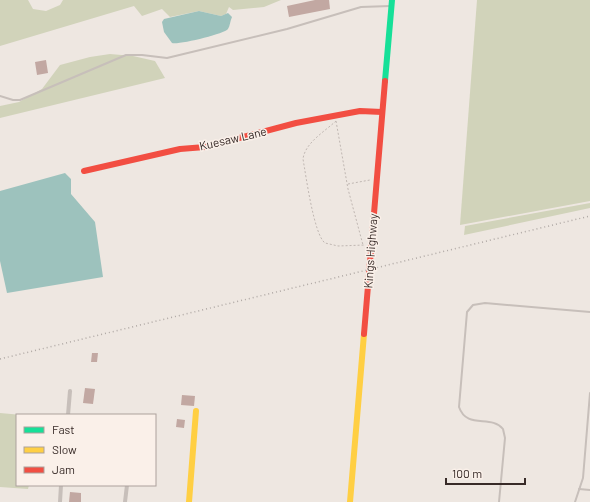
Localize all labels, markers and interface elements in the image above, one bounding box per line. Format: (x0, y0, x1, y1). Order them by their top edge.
street label: Kuesaw Lane (198, 123, 268, 153)
street label: Kings Highway (360, 212, 380, 289)
legend (16, 414, 156, 486)
text: Fast (52, 422, 75, 436)
text: Slow (52, 442, 77, 456)
scale bar (446, 460, 525, 486)
text: Jam (52, 462, 75, 476)
text: 100 m (452, 466, 482, 480)

